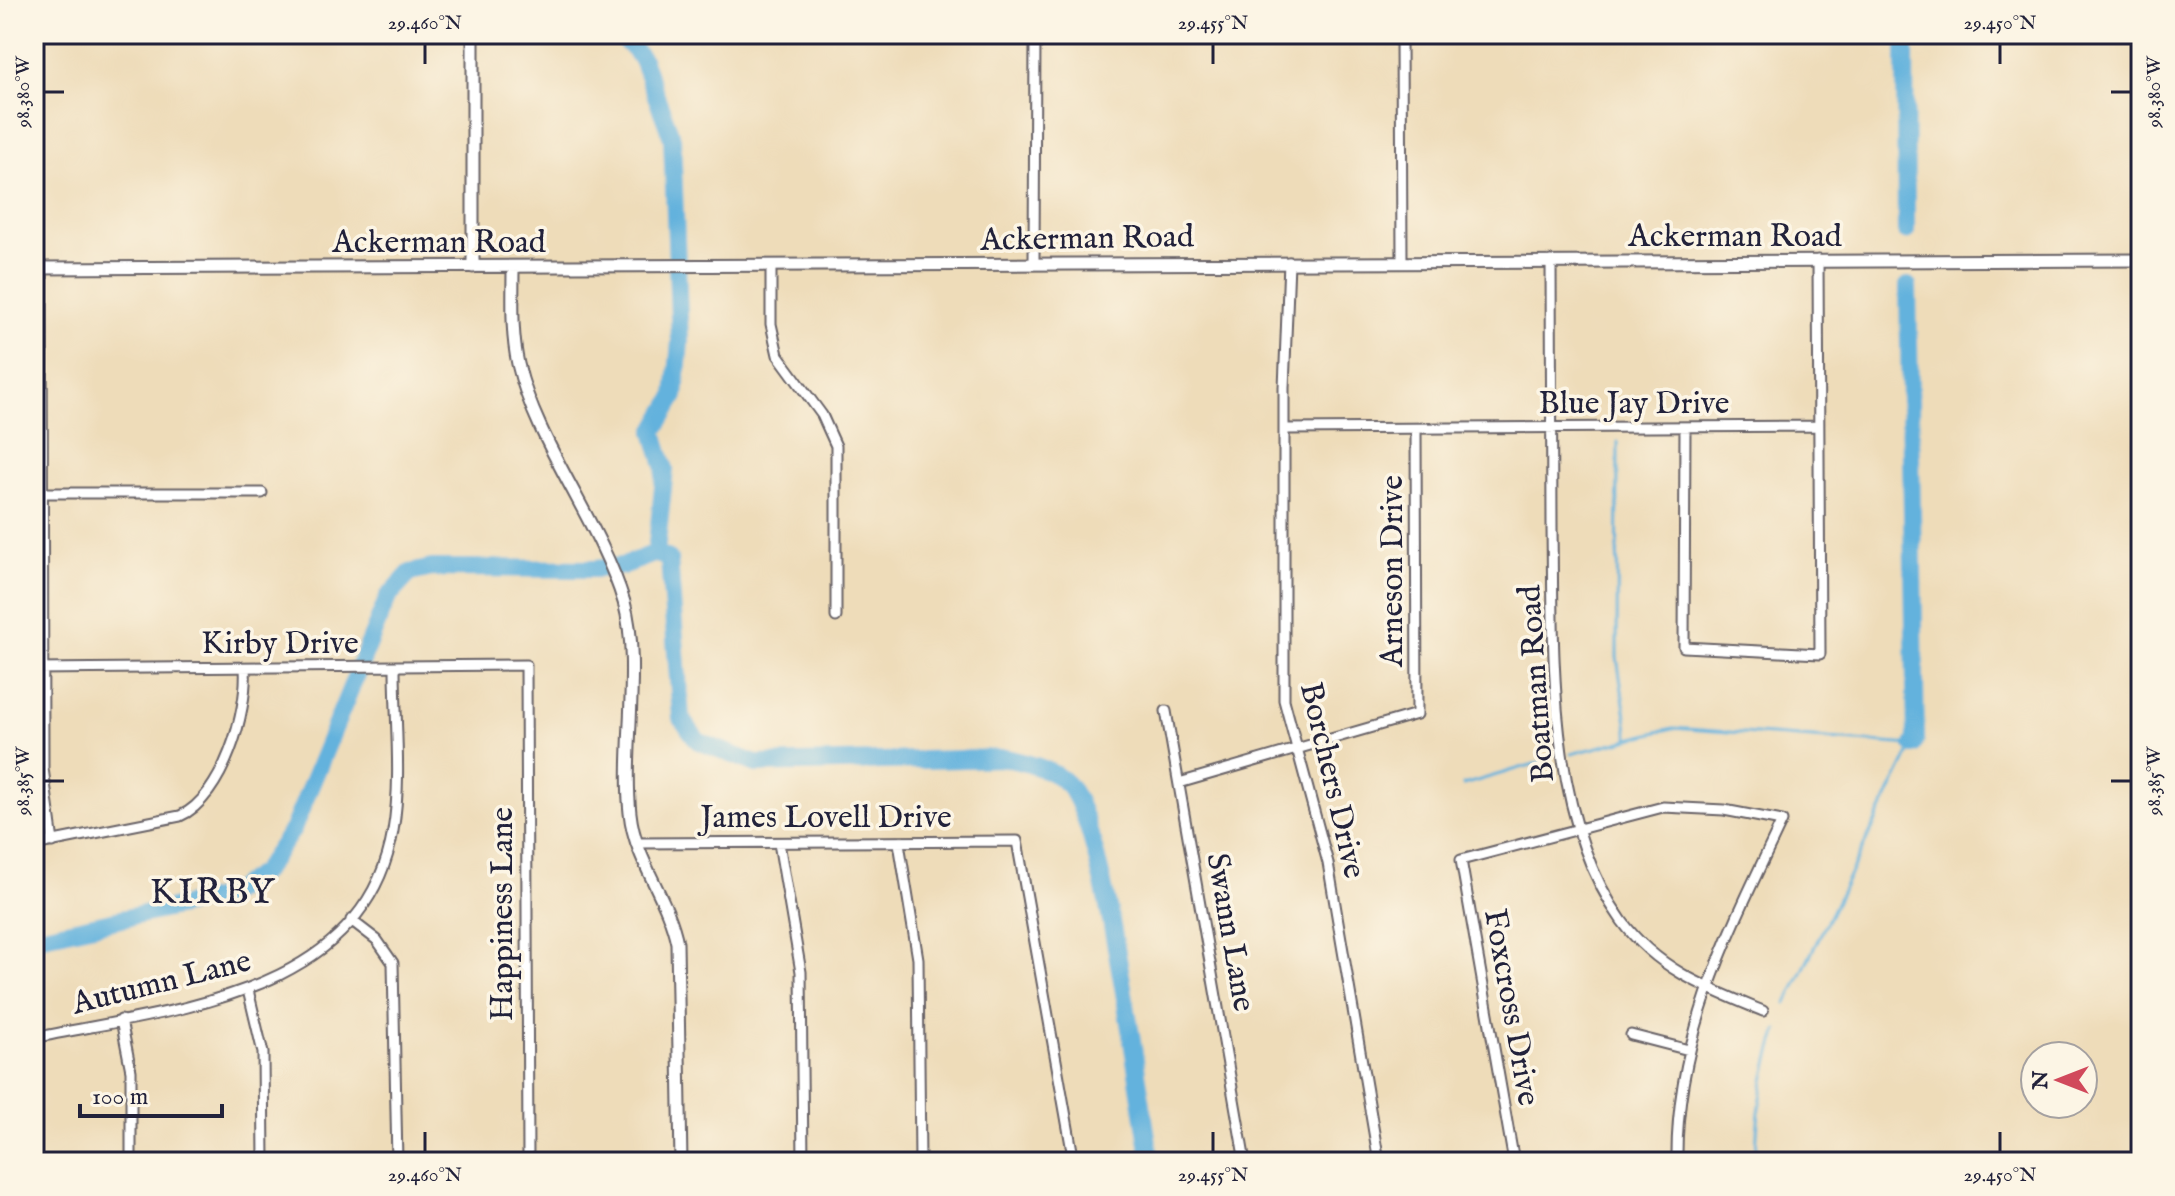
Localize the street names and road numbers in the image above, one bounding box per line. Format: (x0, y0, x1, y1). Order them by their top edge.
street label: Ackerman Road (979, 217, 1195, 262)
street label: Ackerman Road (1627, 217, 1843, 258)
street label: Ackerman Road (331, 223, 547, 264)
street label: Blue Jay Drive (1538, 384, 1730, 425)
street label: Arneson Drive (1373, 475, 1414, 668)
street label: Boatman Road (1510, 583, 1565, 784)
street label: Kirby Drive (201, 624, 359, 665)
street label: Borchers Drive (1289, 679, 1374, 883)
street label: James Lovell Drive (697, 798, 952, 839)
street label: Happiness Lane (483, 807, 524, 1021)
street label: Swann Lane (1195, 850, 1264, 1015)
street label: Foxcross Drive (1473, 906, 1548, 1109)
street label: Autumn Lane (67, 941, 255, 1026)

